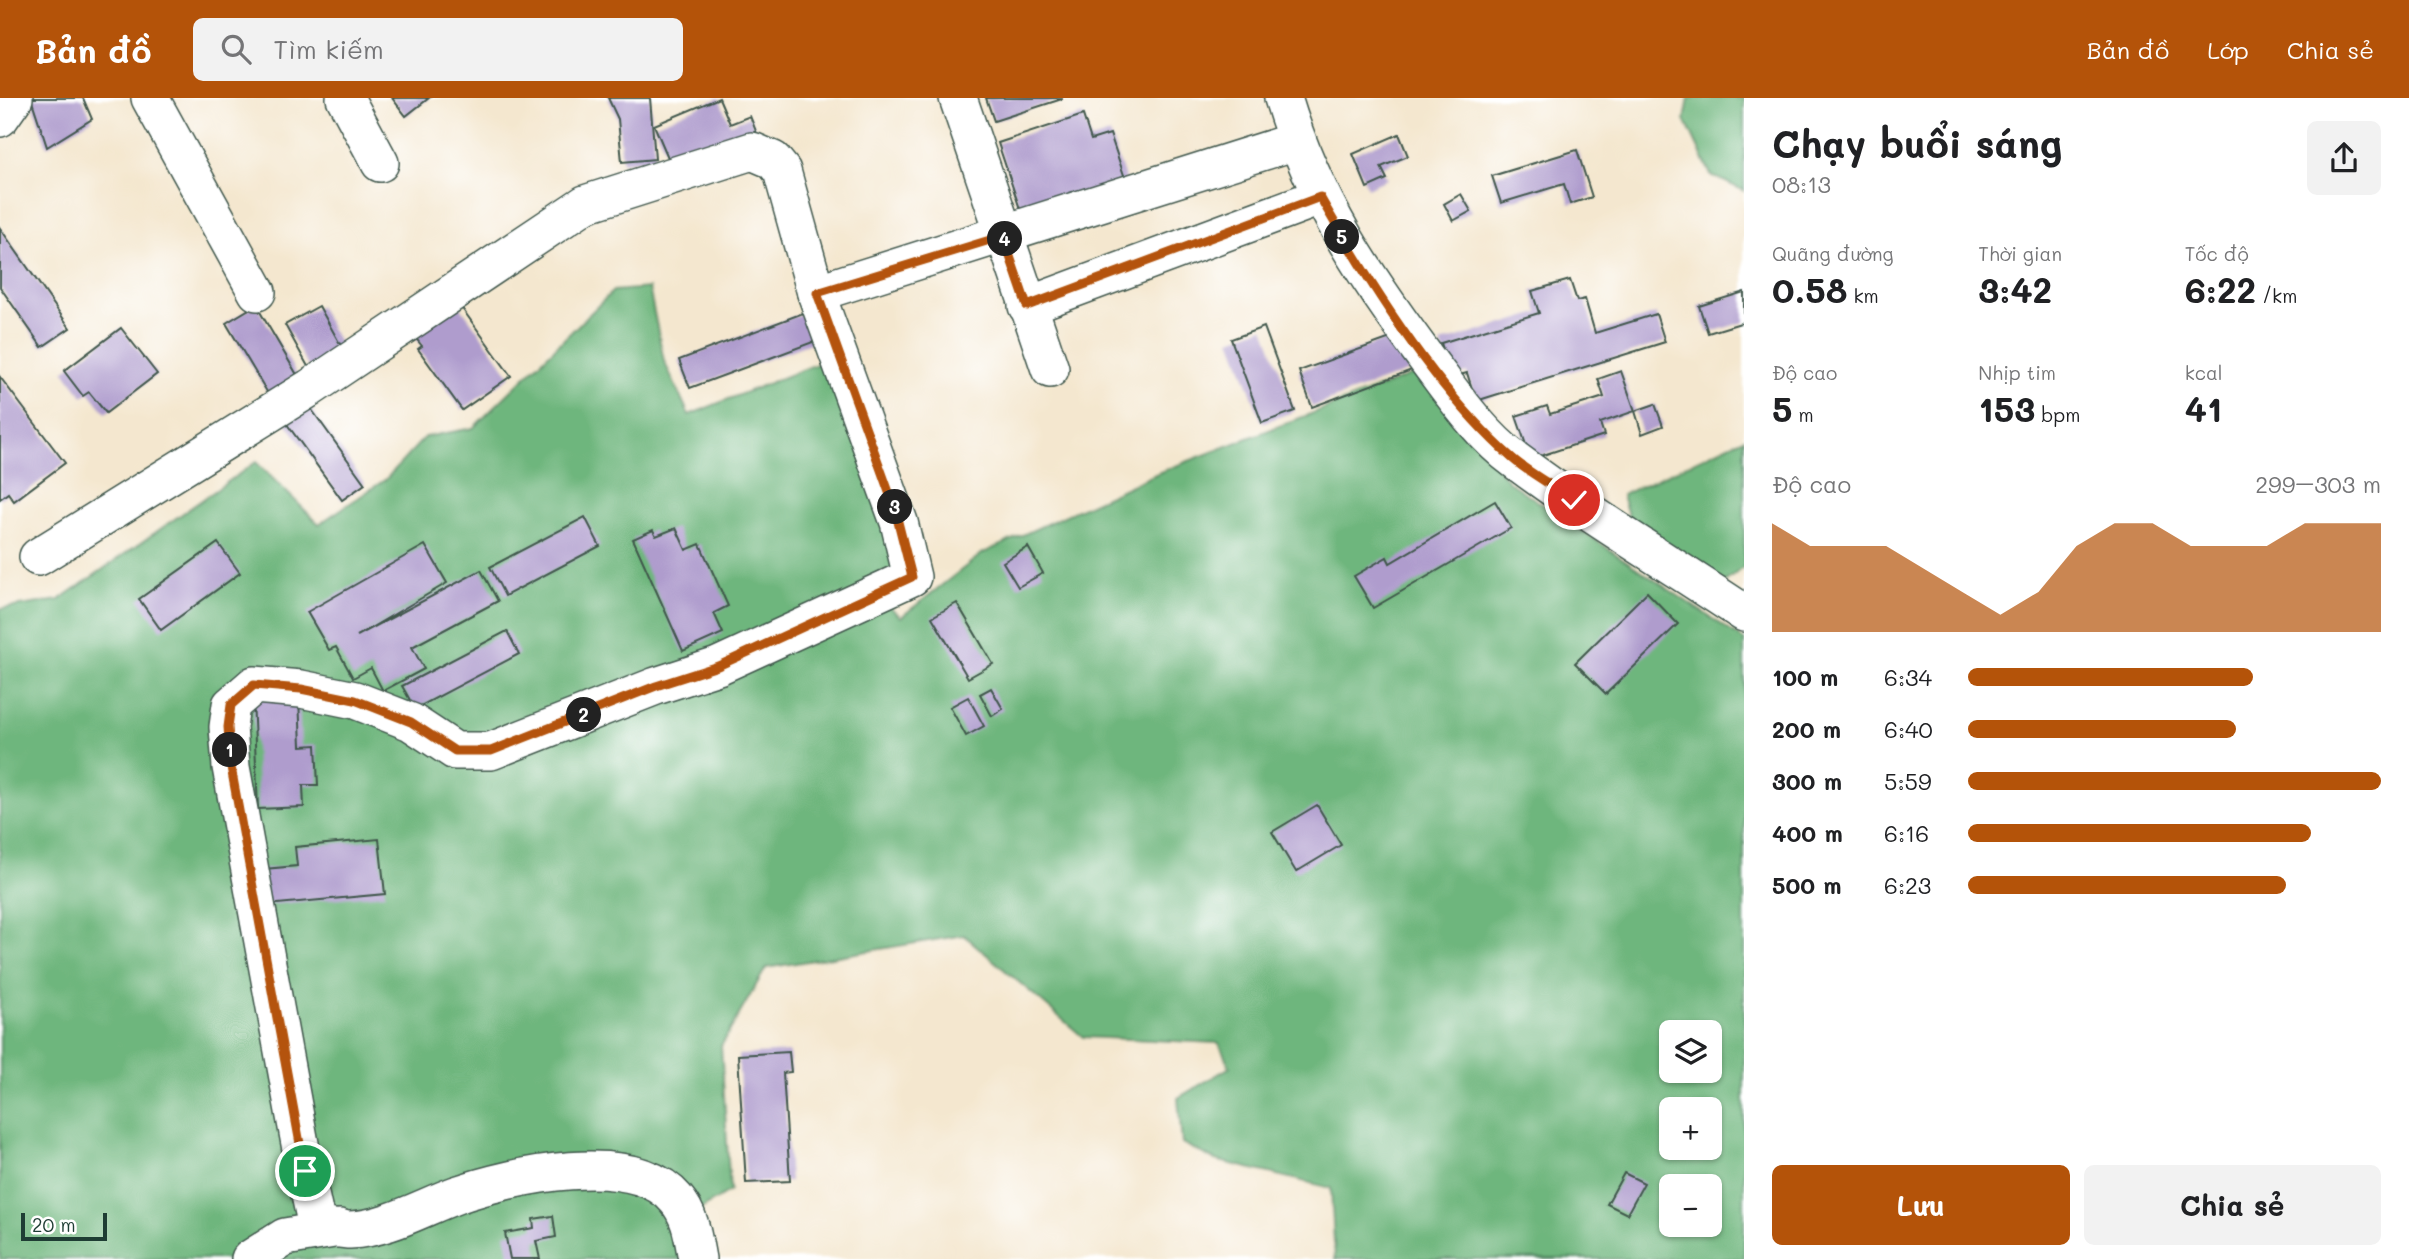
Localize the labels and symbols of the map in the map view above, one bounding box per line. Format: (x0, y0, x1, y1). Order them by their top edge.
pin: 5 (1324, 220, 1360, 254)
pin: 4 (988, 222, 1023, 256)
pin (1544, 470, 1604, 530)
pin: 3 (878, 490, 912, 524)
pin: 2 (566, 698, 602, 732)
pin: 1 (212, 732, 247, 768)
pin (275, 1141, 335, 1201)
scale bar (21, 1210, 107, 1242)

